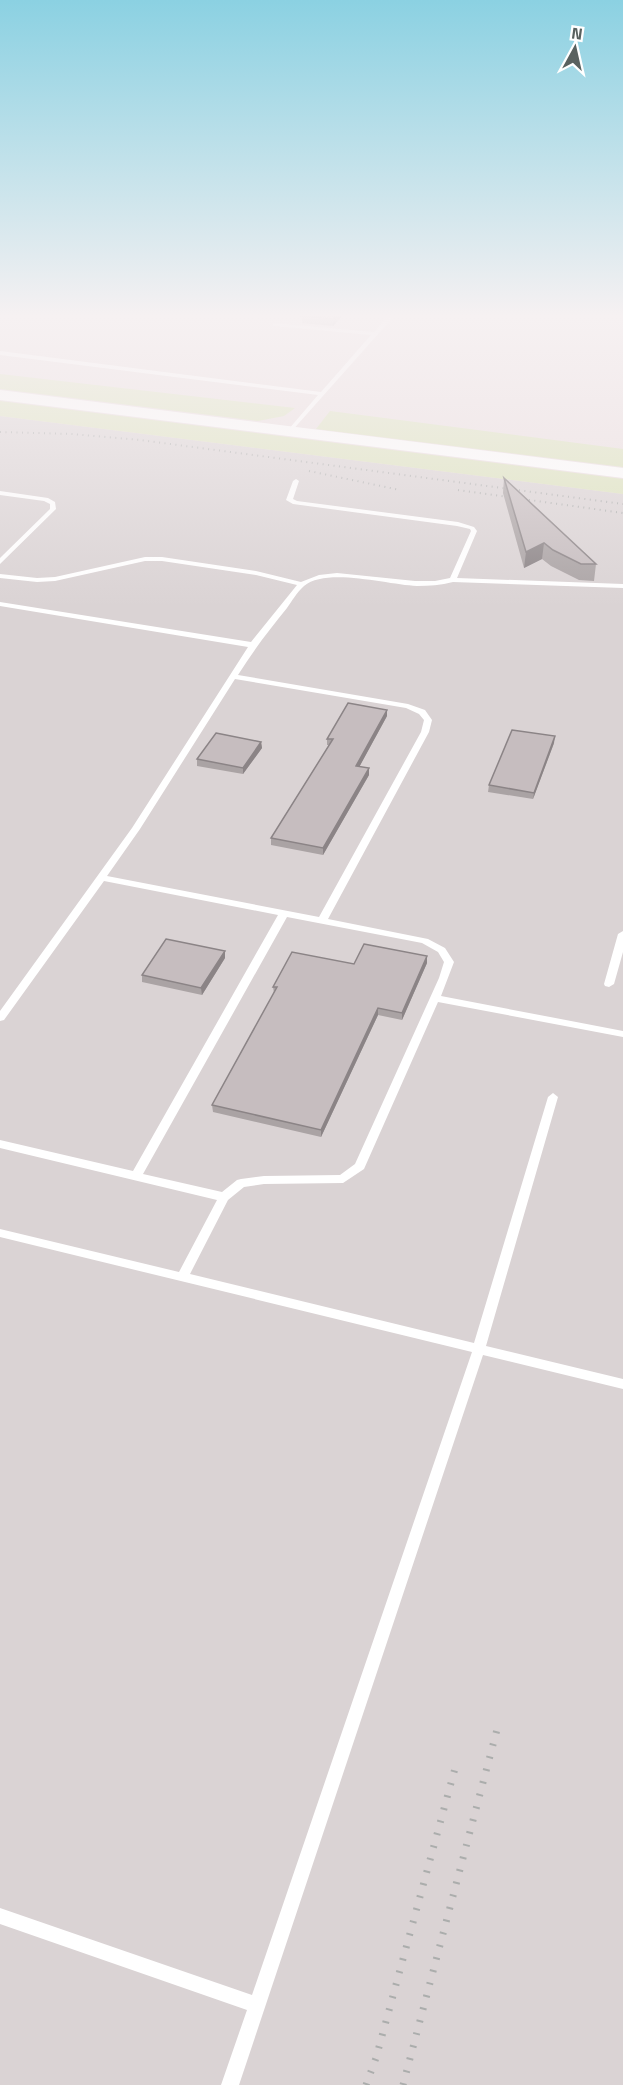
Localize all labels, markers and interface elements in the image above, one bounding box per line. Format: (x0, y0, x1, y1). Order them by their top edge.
north arrow (545, 18, 605, 78)
text: N (570, 20, 584, 46)

